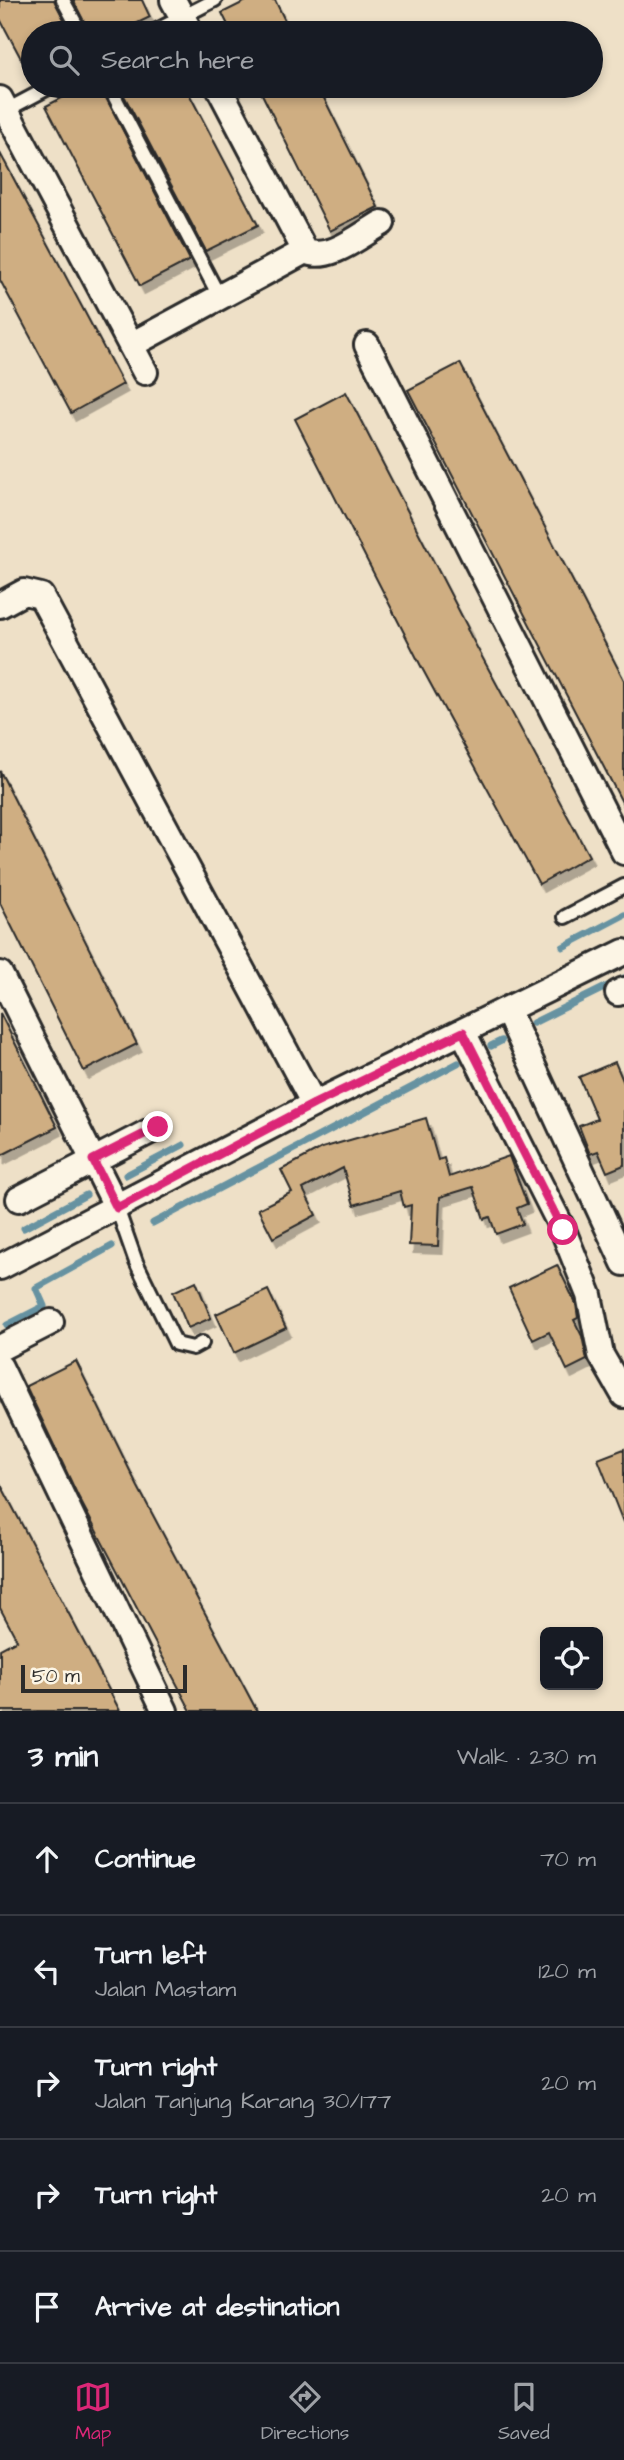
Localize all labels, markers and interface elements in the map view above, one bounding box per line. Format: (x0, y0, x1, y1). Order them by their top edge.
search box (21, 21, 603, 98)
icon: search (45, 41, 83, 79)
text: Search here (101, 42, 254, 78)
route end (142, 1111, 173, 1142)
route start (547, 1214, 578, 1245)
map controls (540, 1627, 603, 1690)
button: locate (540, 1627, 603, 1690)
scale bar (21, 1662, 187, 1694)
text: 50 m (32, 1663, 80, 1690)
text: 3 min (28, 1736, 98, 1778)
text: Walk · 230 m (457, 1741, 596, 1773)
icon: ahead (28, 1840, 66, 1878)
text: Continue (95, 1841, 196, 1877)
text: 70 m (540, 1843, 596, 1875)
text: Turn left (95, 1937, 206, 1973)
icon: left (28, 1952, 66, 1990)
text: 120 m (538, 1955, 596, 1987)
text: Jalan Mastam (95, 1973, 236, 2005)
text: Turn right (95, 2049, 217, 2085)
icon: right (28, 2064, 66, 2102)
text: 20 m (541, 2067, 596, 2099)
text: Jalan Tanjung Karang 30/177 (95, 2085, 391, 2117)
icon: right (28, 2176, 66, 2214)
text: Turn right (95, 2177, 217, 2213)
text: 20 m (541, 2179, 596, 2211)
icon: arrive (28, 2288, 66, 2326)
text: Arrive at destination (95, 2289, 340, 2325)
tab: Map (74, 2378, 112, 2447)
tab: Directions (261, 2378, 349, 2447)
tab: Saved (498, 2378, 550, 2447)

